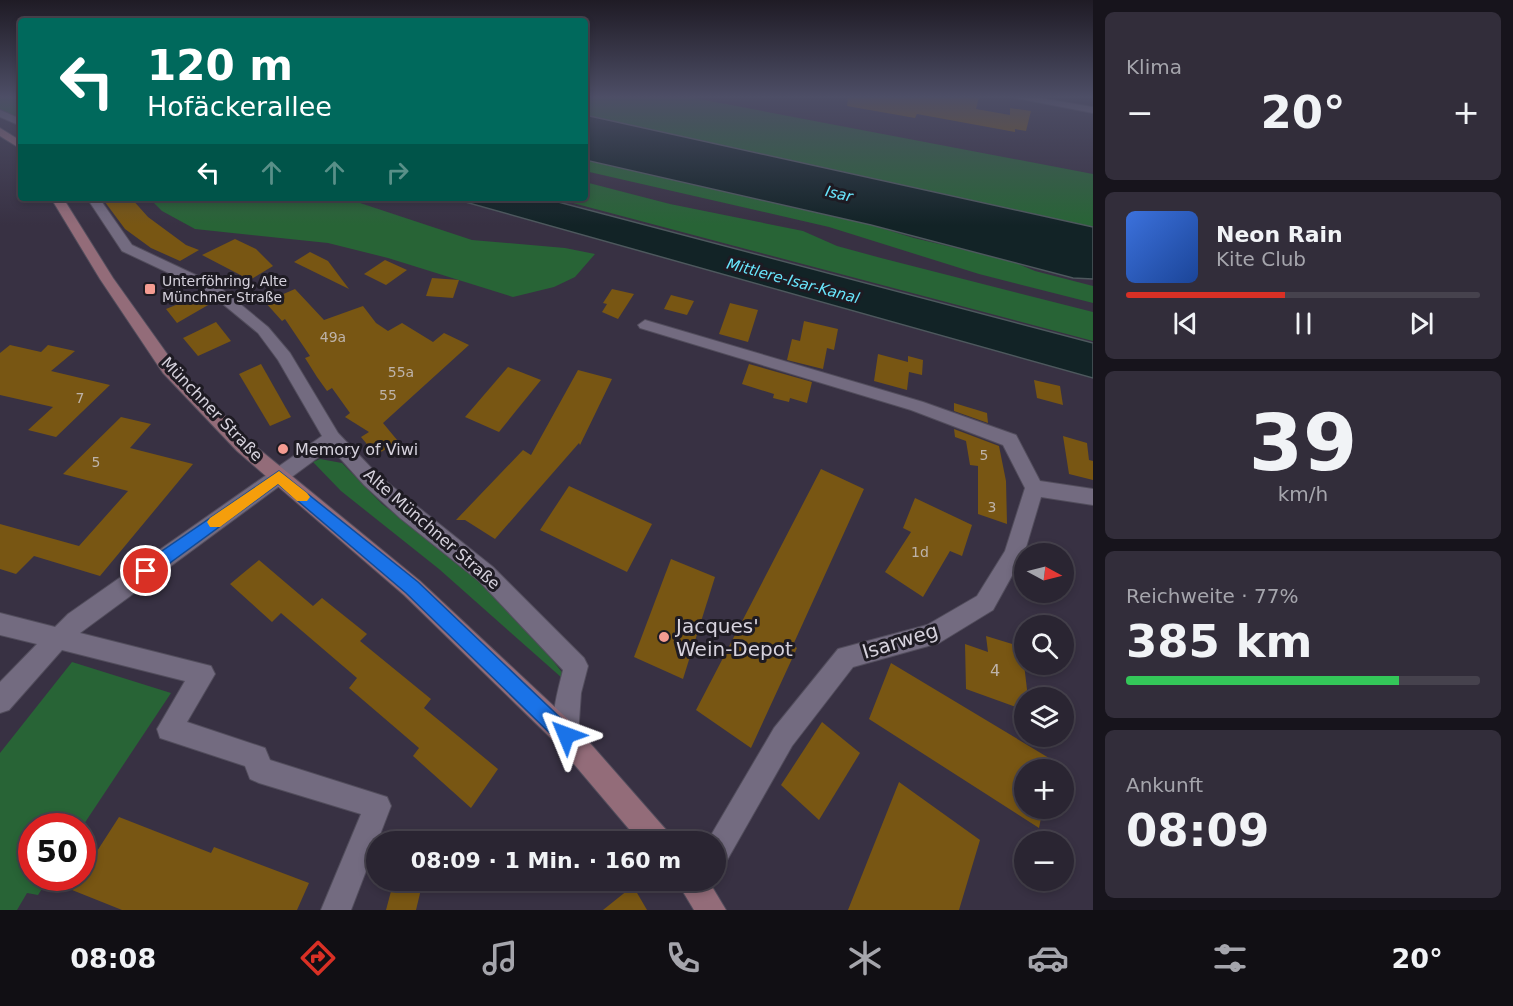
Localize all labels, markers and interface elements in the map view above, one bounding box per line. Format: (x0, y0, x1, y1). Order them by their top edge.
text: 120 m (147, 41, 293, 90)
icon: left (48, 42, 126, 120)
text: Klima (1126, 55, 1182, 79)
text: 20° (1260, 86, 1346, 139)
text: Hofäckerallee (147, 91, 332, 122)
text: − (1126, 93, 1154, 132)
text: + (1452, 93, 1480, 132)
icon: left (192, 156, 225, 189)
icon: ahead (255, 156, 288, 189)
icon: ahead (318, 156, 351, 189)
icon: right (381, 156, 414, 189)
water label: Isar (824, 182, 855, 206)
text: Neon Rain (1216, 222, 1343, 247)
text: Kite Club (1216, 247, 1306, 271)
water label: Mittlere-Isar-Kanal (725, 255, 862, 308)
place label: Unterföhring, Alte Münchner Straße (162, 273, 287, 305)
marker: Unterföhring, Alte Münchner Straße (143, 282, 157, 296)
icon: previous (1169, 307, 1202, 340)
icon: pause (1287, 307, 1320, 340)
icon: next (1405, 307, 1438, 340)
house number: 49a (320, 329, 346, 345)
street label: Münchner Straße (157, 353, 267, 465)
house number: 55a (388, 364, 414, 380)
house number: 55 (379, 387, 397, 403)
house number: 7 (76, 390, 84, 406)
text: 39 (1249, 398, 1357, 488)
place label: Memory of Viwi (295, 440, 418, 459)
marker: Memory of Viwi (276, 442, 290, 456)
house number: 5 (980, 447, 988, 463)
house number: 5 (92, 454, 100, 470)
street label: Alte Münchner Straße (360, 465, 504, 593)
text: km/h (1278, 482, 1328, 506)
house number: 3 (988, 499, 996, 515)
north arrow (1014, 543, 1074, 603)
map controls (1014, 543, 1074, 891)
house number: 1d (911, 544, 929, 560)
pin (120, 545, 171, 596)
icon: arrive (129, 554, 162, 587)
text: Reichweite · 77% (1126, 584, 1298, 608)
place label: Jacques' Wein-Depot (674, 614, 793, 661)
button: search (1014, 615, 1074, 675)
text: 385 km (1126, 615, 1312, 668)
street label: Isarweg (859, 618, 941, 664)
marker: Jacques' Wein-Depot (657, 630, 671, 644)
house number: 4 (990, 661, 1000, 680)
button: layers (1014, 687, 1074, 747)
position arrow (534, 703, 598, 767)
button: + (1014, 759, 1074, 819)
text: Ankunft (1126, 773, 1203, 797)
text: 08:09 (1126, 804, 1269, 857)
speed limit sign: 50 (18, 813, 96, 891)
button: − (1014, 831, 1074, 891)
text: 08:09 · 1 Min. · 160 m (411, 848, 681, 873)
icon: directions (297, 937, 339, 979)
icon: music (479, 937, 521, 979)
icon: phone (662, 937, 704, 979)
icon: climate (844, 937, 886, 979)
icon: car (1027, 937, 1069, 979)
icon: filters (1209, 937, 1251, 979)
text: 08:08 (70, 943, 156, 974)
text: 20° (1392, 943, 1443, 974)

